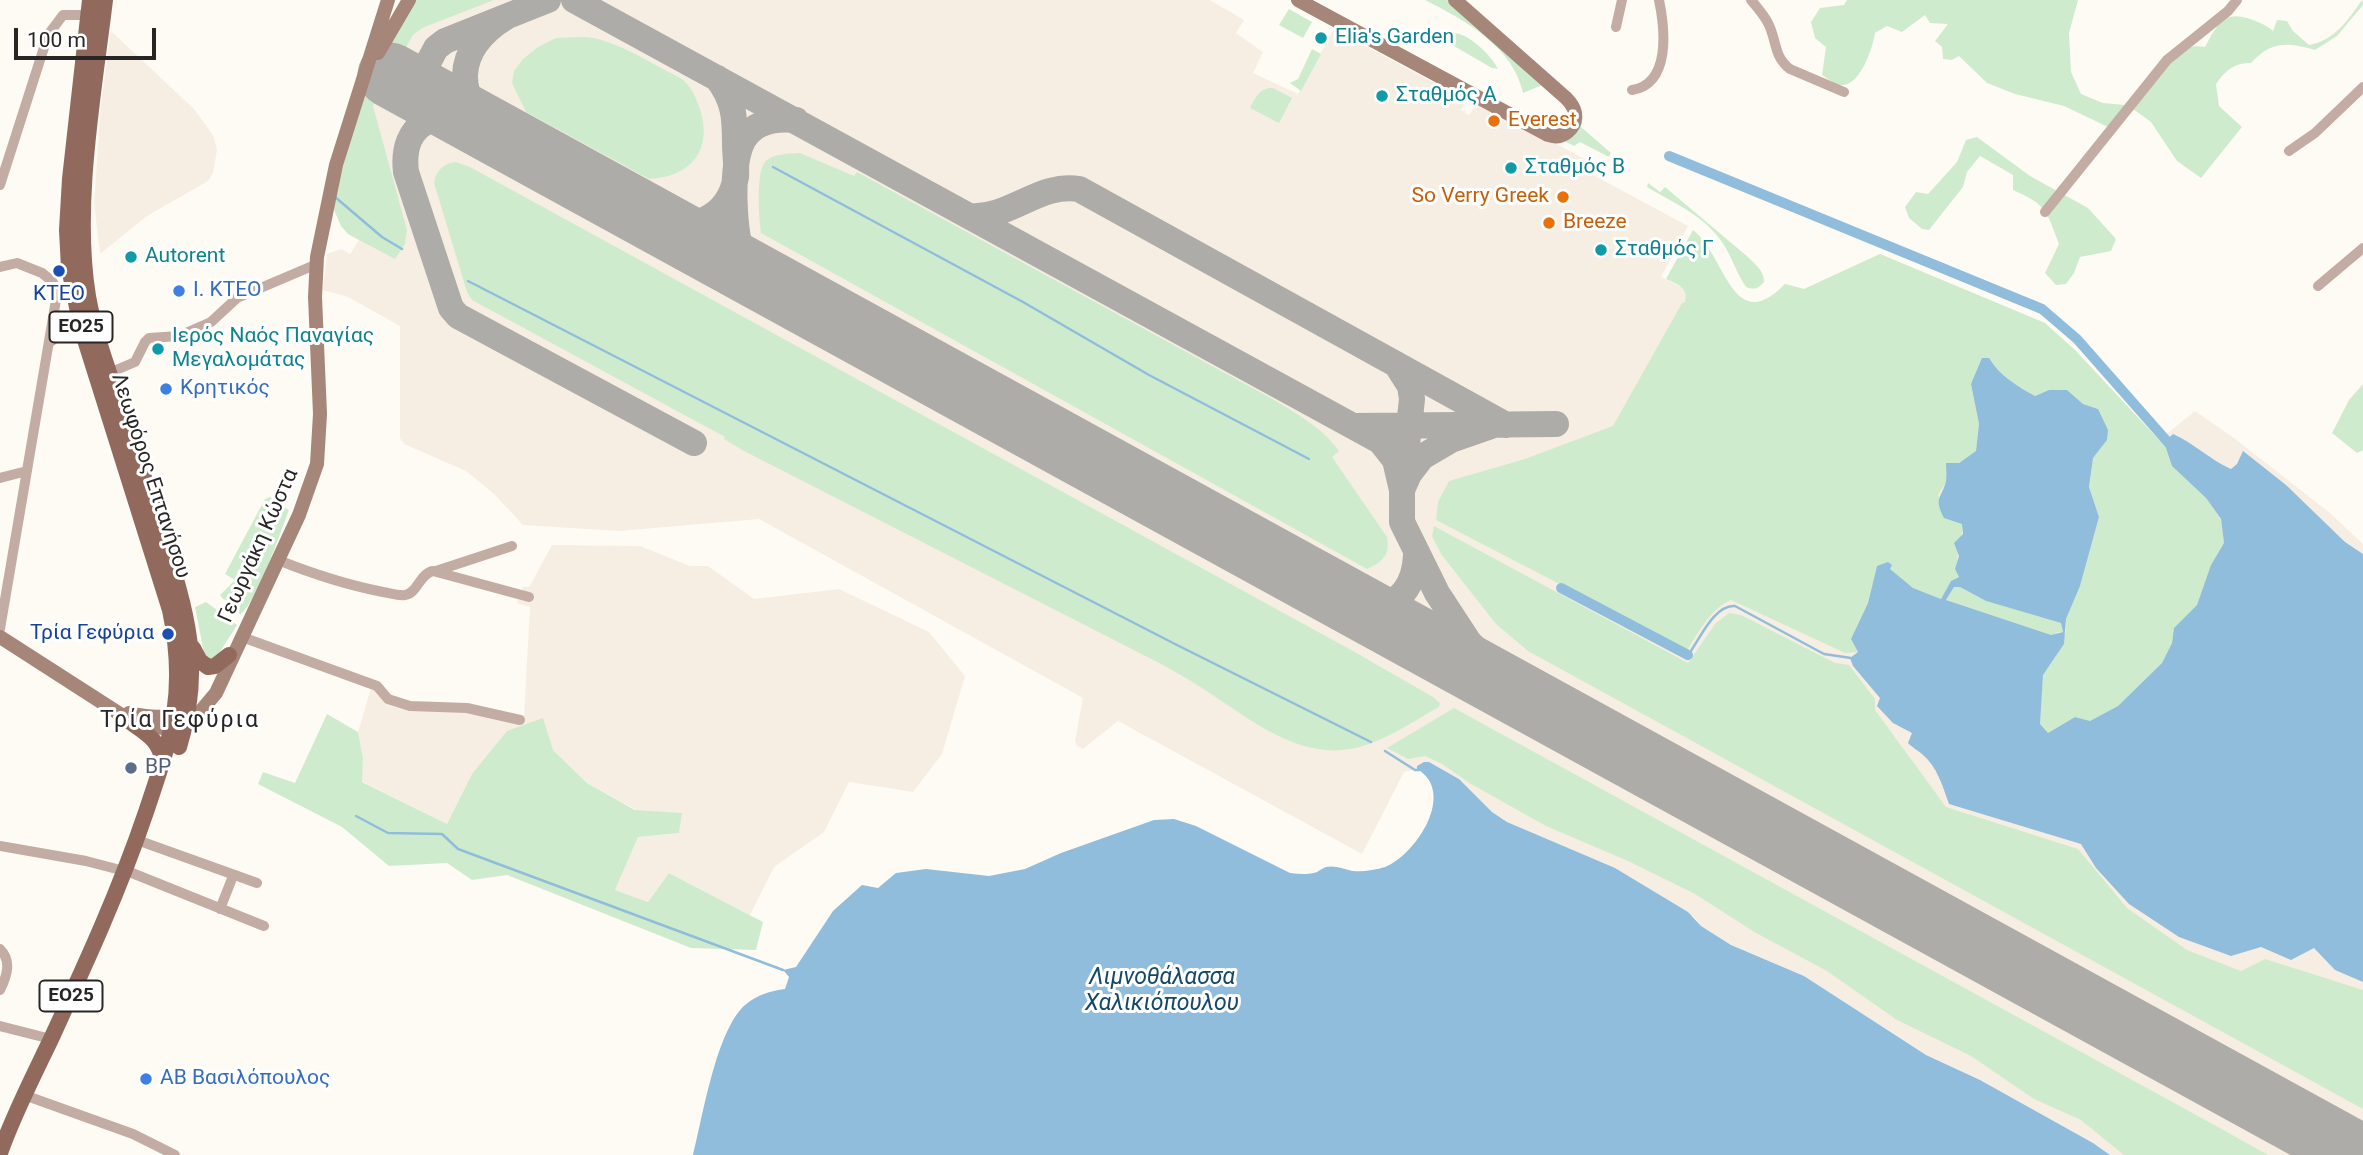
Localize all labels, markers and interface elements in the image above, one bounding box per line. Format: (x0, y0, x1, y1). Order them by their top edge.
scale bar (18, 14, 159, 58)
place label: Elia's Garden (1335, 25, 1454, 51)
text: 100 m (27, 28, 86, 52)
marker: Elia's Garden (1313, 30, 1329, 46)
place label: Σταθμός Α (1396, 83, 1497, 109)
marker: Σταθμός Α (1374, 88, 1390, 104)
place label: Everest (1508, 108, 1577, 134)
marker: Everest (1486, 113, 1502, 129)
place label: Σταθμός B (1525, 155, 1625, 181)
marker: Σταθμός B (1503, 160, 1519, 176)
place label: So Verry Greek (1412, 184, 1549, 210)
marker: So Verry Greek (1555, 189, 1571, 205)
place label: Breeze (1563, 210, 1627, 236)
marker: Breeze (1541, 215, 1557, 231)
place label: Σταθμός Γ (1615, 237, 1714, 263)
marker: Σταθμός Γ (1593, 242, 1609, 258)
place label: Autorent (145, 244, 225, 270)
marker: Autorent (123, 249, 139, 265)
marker: ΚΤΕΟ (51, 263, 67, 279)
place label: Ι. ΚΤΕΟ (193, 278, 262, 304)
place label: ΚΤΕΟ (33, 282, 85, 308)
marker: Ι. ΚΤΕΟ (171, 283, 187, 299)
road number: ΕΟ25 (50, 312, 112, 342)
place label: Ιερός Ναός Παναγίας Μεγαλομάτας (172, 324, 374, 374)
marker: Ιερός Ναός Παναγίας Μεγαλομάτας (150, 341, 166, 357)
street label: Λεωφόρος Επτανήσου (105, 370, 195, 582)
place label: Κρητικός (180, 376, 270, 402)
marker: Κρητικός (158, 381, 174, 397)
street label: Γεωργάκη Κώστα (214, 465, 304, 627)
place label: Τρία Γεφύρια (30, 621, 154, 647)
marker: Τρία Γεφύρια (160, 626, 176, 642)
district label: Τρία Γεφύρια (102, 707, 258, 735)
place label: BP (145, 755, 171, 781)
marker: BP (123, 760, 139, 776)
water label: Λιμνοθάλασσα Χαλικιόπουλου (1085, 964, 1239, 1018)
road number: ΕΟ25 (40, 980, 102, 1012)
place label: ΑΒ Βασιλόπουλος (160, 1066, 330, 1092)
marker: ΑΒ Βασιλόπουλος (138, 1071, 154, 1087)

